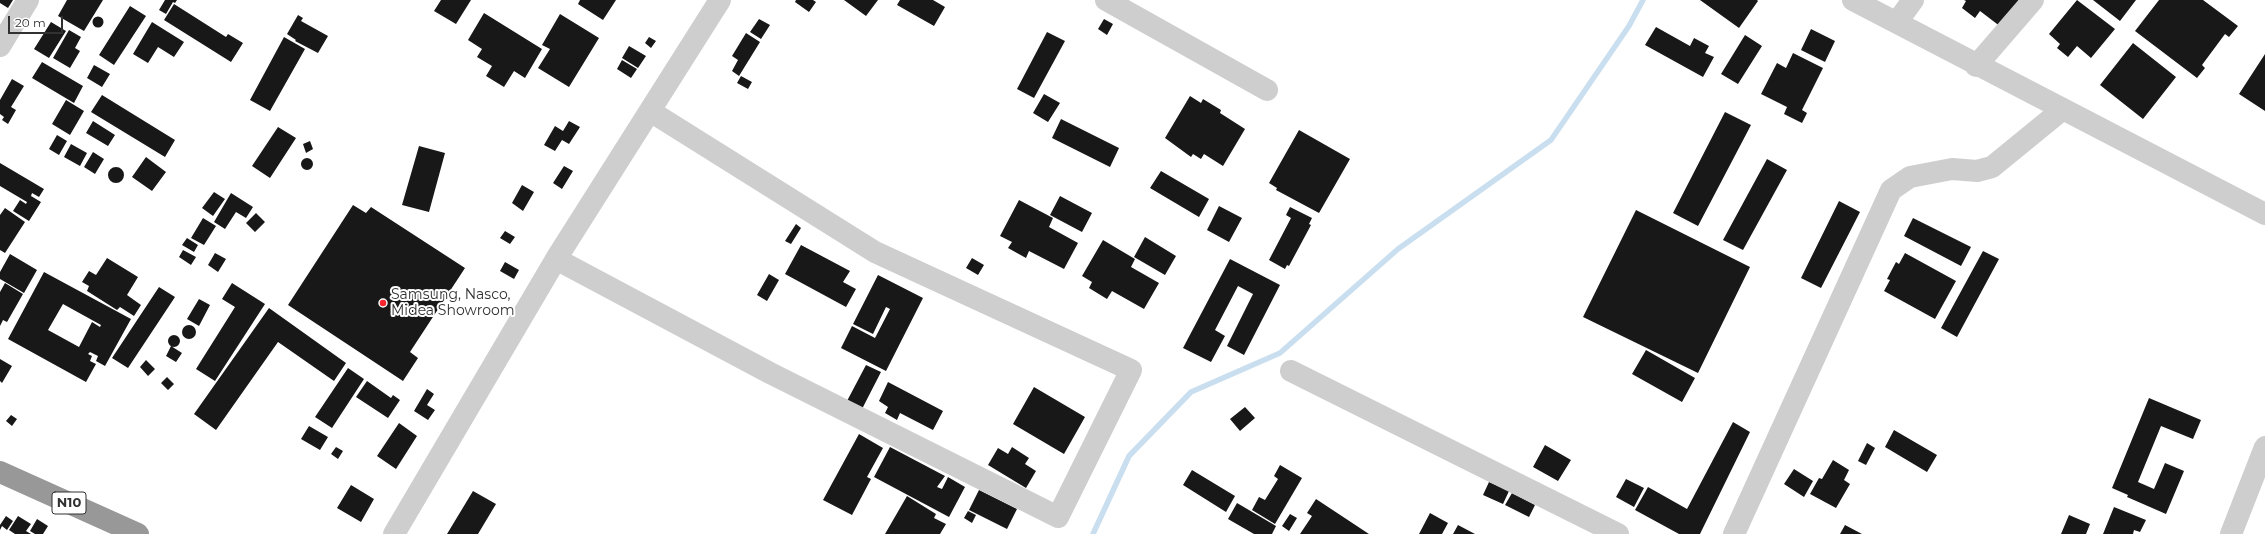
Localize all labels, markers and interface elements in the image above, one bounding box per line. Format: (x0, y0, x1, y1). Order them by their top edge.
scale bar (10, 8, 65, 34)
text: 20 m (15, 15, 46, 30)
place label: Samsung, Nasco, Midea Showroom (391, 287, 515, 320)
marker: Samsung, Nasco, Midea Showroom (378, 298, 388, 308)
road number: N10 (52, 492, 86, 514)

